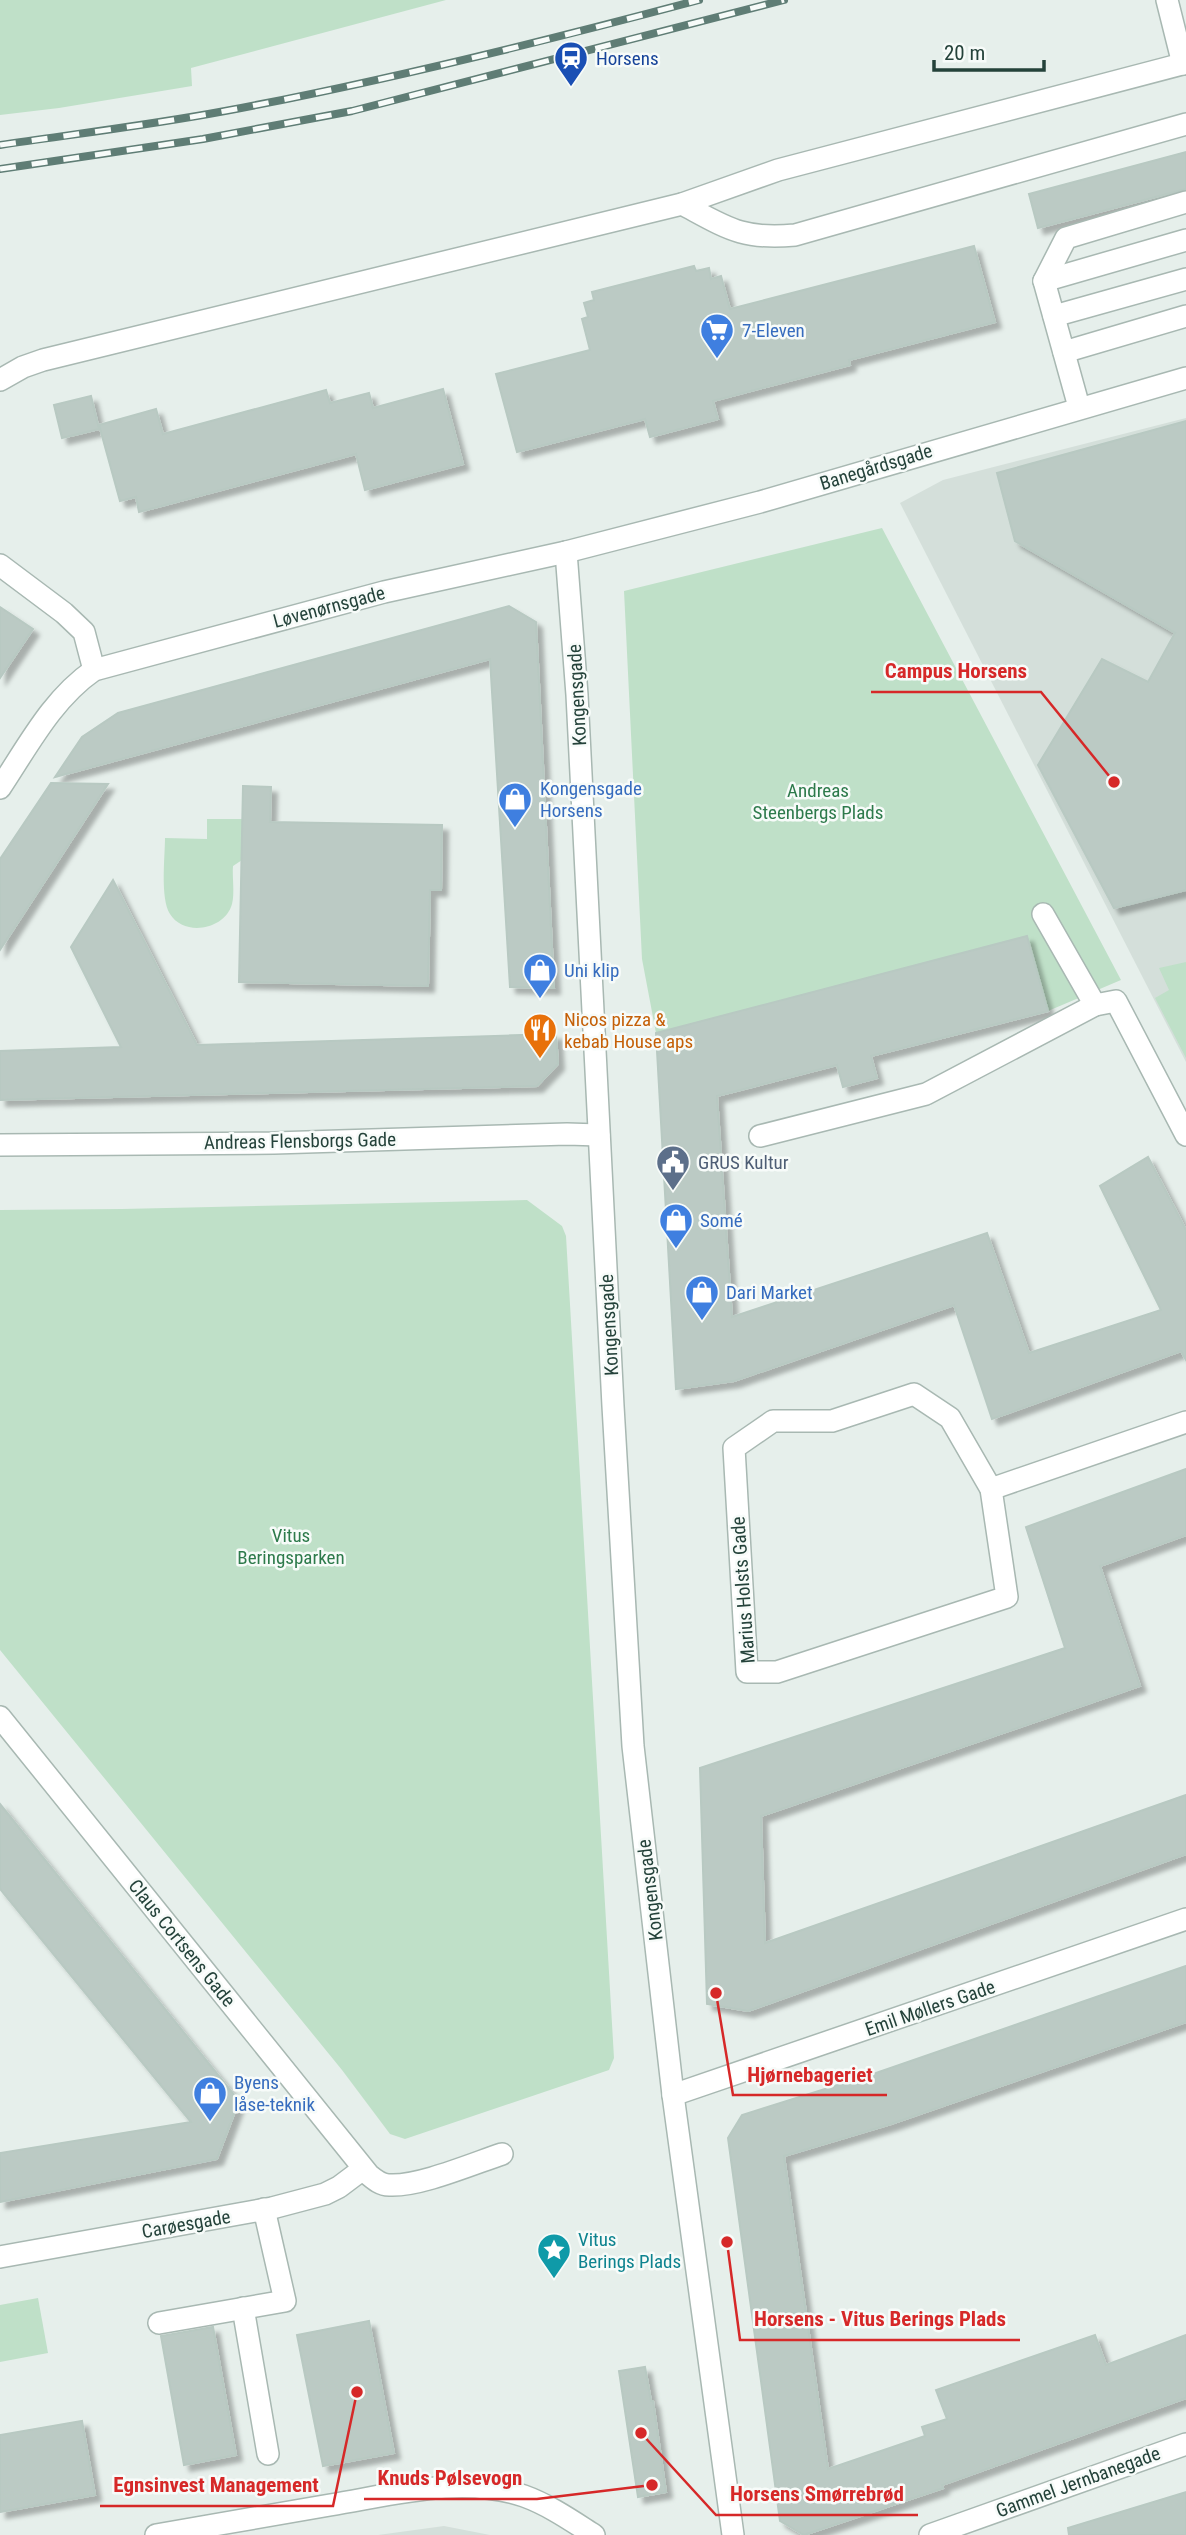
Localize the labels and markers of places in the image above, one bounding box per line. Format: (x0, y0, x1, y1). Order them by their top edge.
station icon: Horsens (552, 39, 590, 88)
place label: Horsens (596, 47, 659, 70)
supermarket icon: 7-Eleven (698, 311, 736, 360)
place label: 7-Eleven (742, 319, 805, 342)
callout: Campus Horsens (871, 650, 1041, 692)
place label: Kongensgade Horsens (540, 777, 642, 822)
shop icon: Kongensgade Horsens (496, 780, 534, 829)
shop icon: Uni klip (521, 951, 559, 1000)
place label: Uni klip (564, 959, 619, 982)
place label: Nicos pizza & kebab House aps (564, 1008, 693, 1053)
restaurant icon: Nicos pizza & kebab House aps (521, 1011, 559, 1060)
public building icon: GRUS Kultur (654, 1143, 692, 1192)
place label: GRUS Kultur (698, 1151, 789, 1174)
shop icon: Somé (657, 1201, 695, 1250)
place label: Somé (700, 1209, 743, 1232)
shop icon: Dari Market (683, 1273, 721, 1322)
place label: Dari Market (726, 1281, 813, 1304)
callout: Hjørnebageriet (733, 2053, 887, 2095)
place label: Byens låse-teknik (234, 2071, 315, 2116)
shop icon: Byens låse-teknik (191, 2074, 229, 2123)
place label: Vitus Berings Plads (578, 2228, 681, 2273)
place icon: Vitus Berings Plads (535, 2231, 573, 2280)
callout: Horsens - Vitus Berings Plads (740, 2298, 1020, 2340)
callout: Knuds Pølsevogn (364, 2457, 537, 2499)
callout: Egnsinvest Management (100, 2464, 333, 2506)
callout: Horsens Smørrebrød (716, 2473, 918, 2515)

